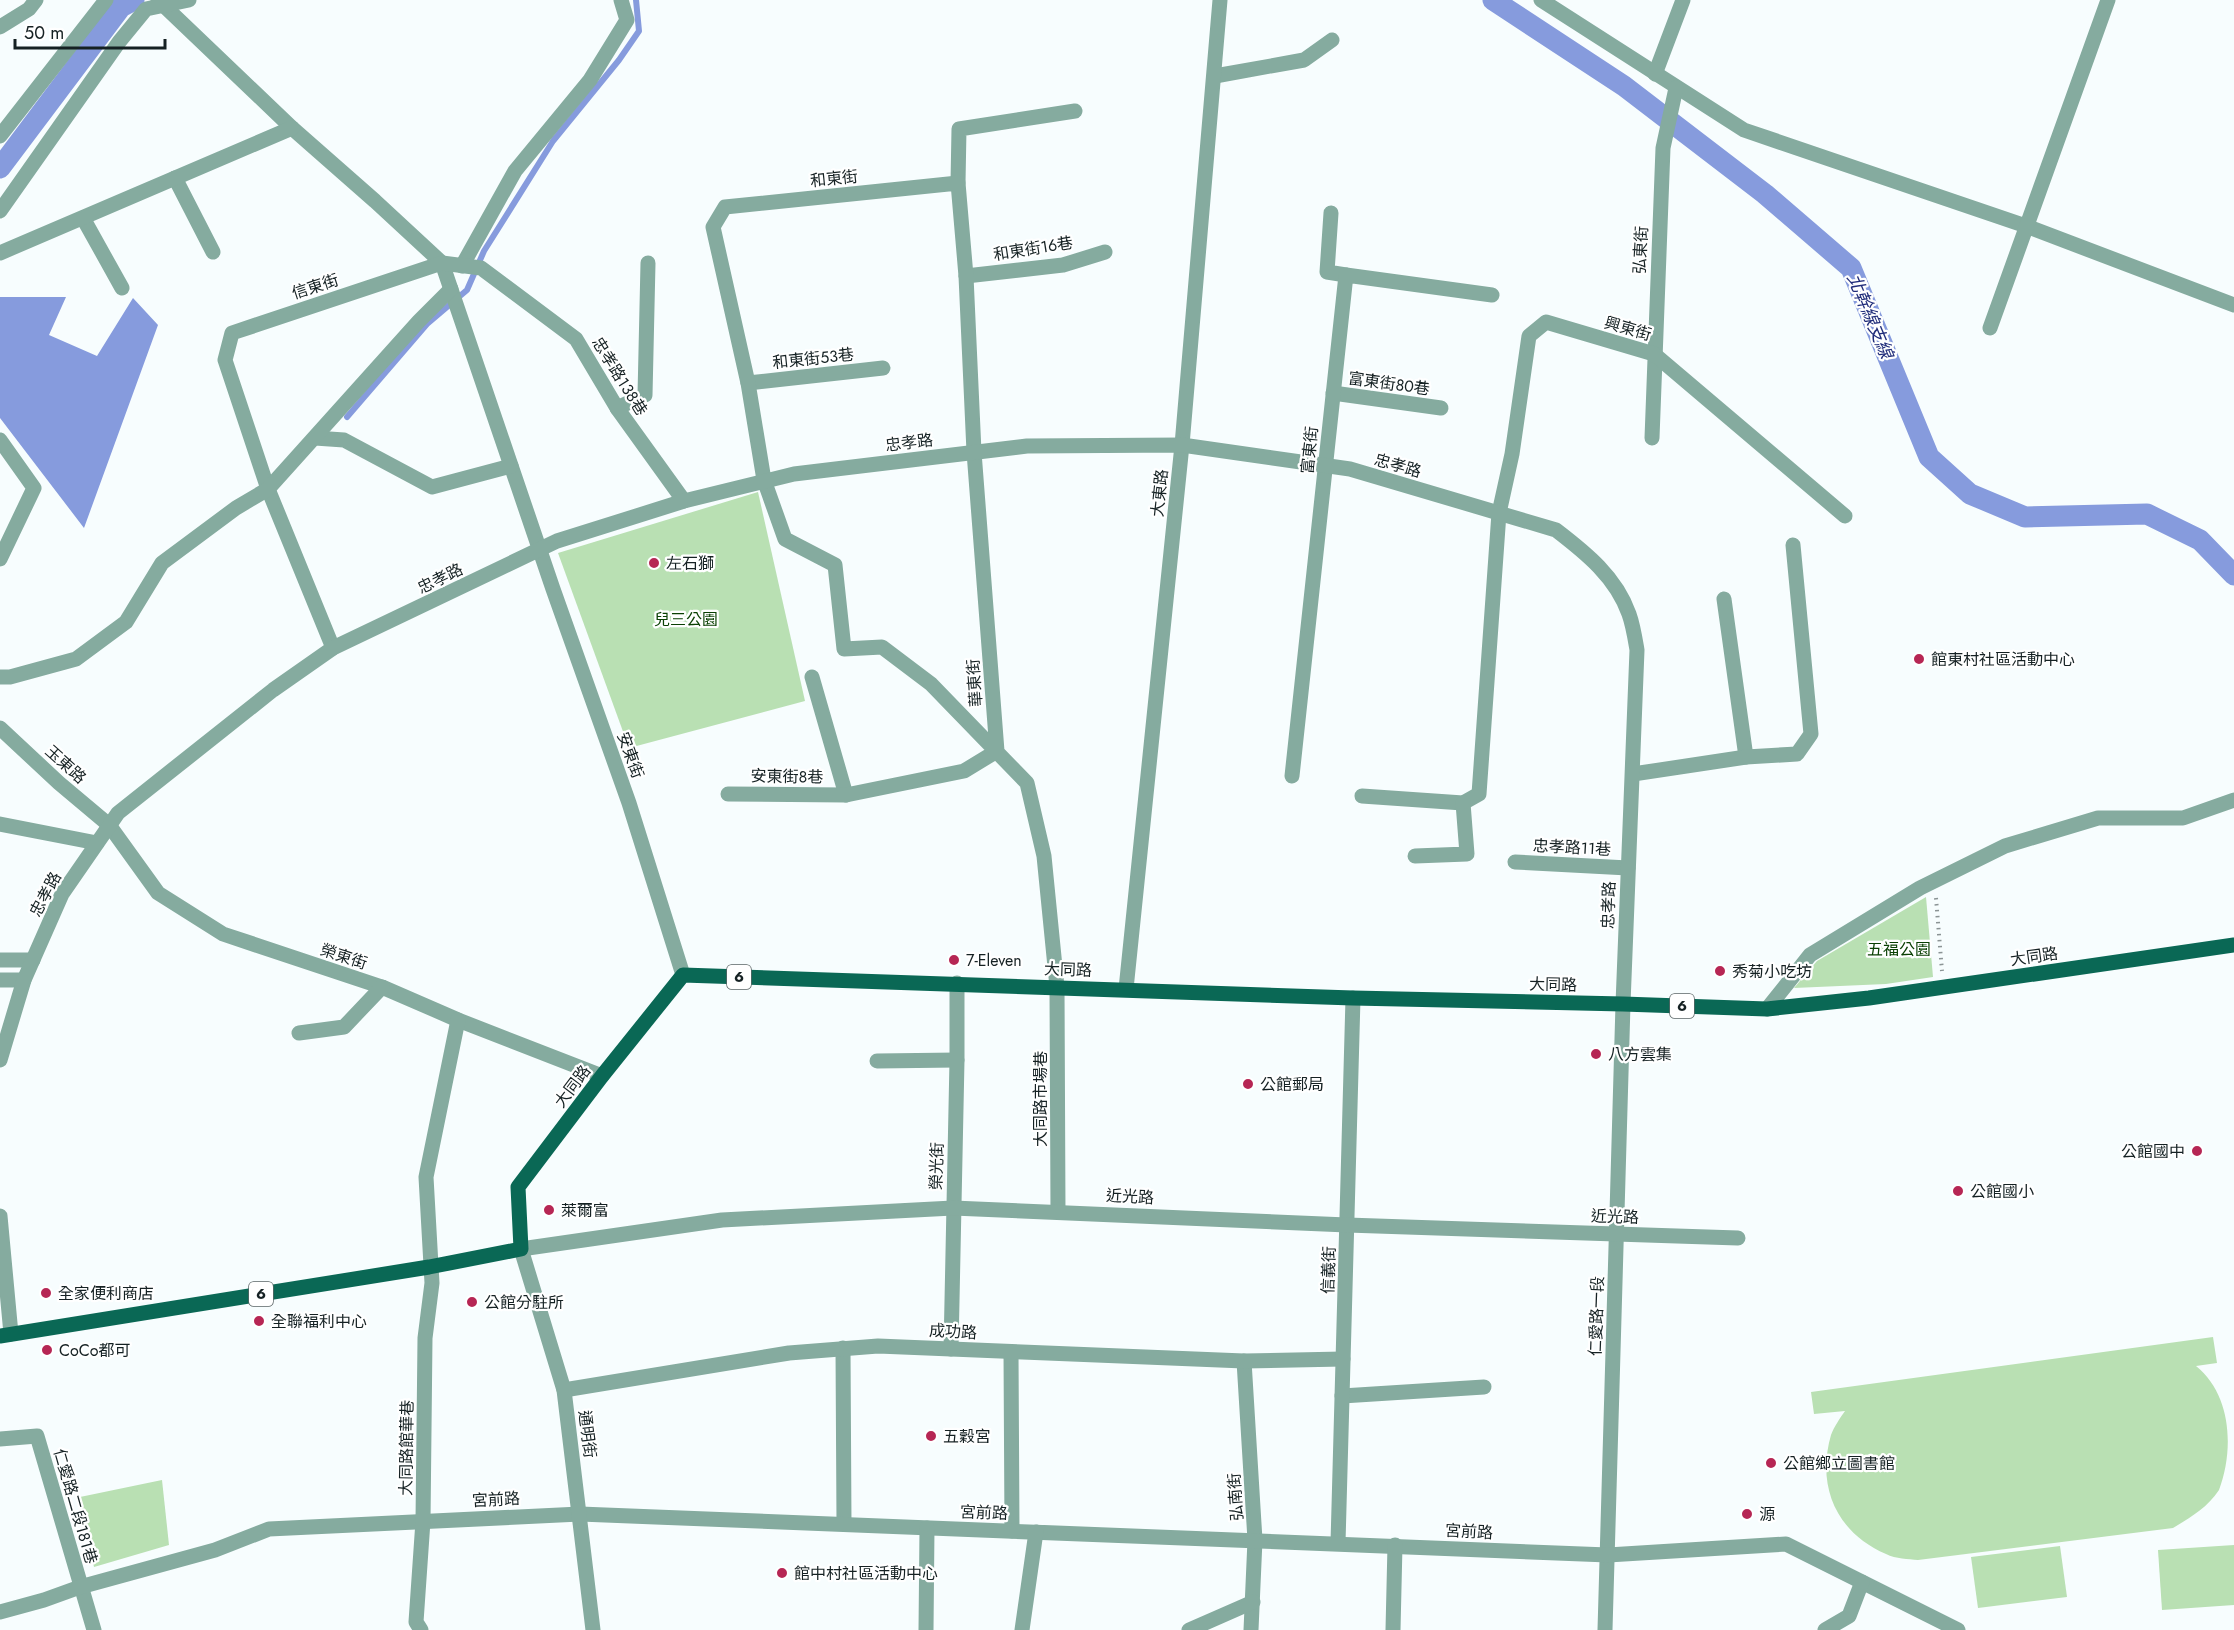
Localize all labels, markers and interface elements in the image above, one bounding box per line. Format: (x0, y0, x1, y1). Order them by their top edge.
scale bar (15, 12, 165, 50)
text: 50 m (24, 20, 64, 46)
street label: 和東街 (809, 165, 859, 192)
street label: 弘東街 (1628, 225, 1653, 275)
street label: 和東街16巷 (992, 231, 1075, 266)
street label: 信東街 (289, 268, 342, 305)
water label: 北幹線支線 (1840, 269, 1900, 364)
street label: 興東街 (1602, 311, 1654, 346)
street label: 忠孝路138巷 (586, 333, 653, 420)
street label: 和東街53巷 (771, 343, 855, 374)
street label: 富東街80巷 (1347, 366, 1431, 401)
street label: 富東街 (1296, 425, 1323, 475)
street label: 忠孝路 (884, 428, 934, 457)
street label: 忠孝路 (1372, 448, 1424, 483)
street label: 大東路 (1146, 468, 1173, 518)
place label: 左石獅 (666, 552, 714, 575)
marker: 左石獅 (647, 556, 661, 570)
street label: 忠孝路 (414, 558, 467, 599)
park label: 兒三公園 (654, 608, 718, 631)
place label: 館東村社區活動中心 (1931, 648, 2075, 671)
marker: 館東村社區活動中心 (1912, 652, 1926, 666)
street label: 華東街 (961, 658, 988, 708)
street label: 安東街 (612, 729, 650, 782)
street label: 玉東路 (40, 740, 91, 789)
street label: 安東街8巷 (750, 764, 824, 789)
street label: 忠孝路11巷 (1532, 834, 1612, 861)
street label: 忠孝路 (24, 868, 67, 921)
street label: 忠孝路 (1596, 881, 1621, 929)
street label: 榮東街 (317, 938, 370, 975)
park label: 五福公園 (1867, 938, 1931, 961)
street label: 大同路 (2009, 942, 2059, 971)
place label: 7-Eleven (966, 949, 1022, 972)
marker: 7-Eleven (947, 953, 961, 967)
street label: 大同路 (1044, 957, 1092, 982)
place label: 秀菊小吃坊 (1732, 960, 1812, 983)
marker: 秀菊小吃坊 (1713, 964, 1727, 978)
road number: 6 (727, 965, 751, 989)
street label: 大同路 (1529, 973, 1577, 996)
road number: 6 (1670, 994, 1694, 1018)
place label: 八方雲集 (1608, 1043, 1672, 1066)
marker: 八方雲集 (1589, 1047, 1603, 1061)
street label: 大同路市場巷 (1029, 1051, 1052, 1147)
street label: 大同路 (549, 1060, 596, 1112)
place label: 公館郵局 (1260, 1073, 1324, 1096)
marker: 公館郵局 (1241, 1077, 1255, 1091)
place label: 公館國中 (2121, 1140, 2185, 1163)
street label: 榮光街 (924, 1142, 949, 1190)
marker: 公館國中 (2190, 1144, 2204, 1158)
place label: 公館國小 (1970, 1180, 2034, 1203)
street label: 近光路 (1105, 1184, 1155, 1209)
marker: 公館國小 (1951, 1184, 1965, 1198)
place label: 萊爾富 (561, 1199, 609, 1222)
marker: 萊爾富 (542, 1203, 556, 1217)
street label: 近光路 (1591, 1204, 1639, 1229)
street label: 信義街 (1316, 1246, 1341, 1294)
street label: 仁愛路一段 (1584, 1276, 1609, 1356)
place label: 全家便利商店 (58, 1282, 154, 1305)
road number: 6 (249, 1282, 273, 1306)
marker: 全家便利商店 (39, 1286, 53, 1300)
place label: 公館分駐所 (484, 1291, 564, 1314)
marker: 公館分駐所 (465, 1295, 479, 1309)
place label: 全聯福利中心 (271, 1310, 367, 1333)
marker: 全聯福利中心 (252, 1314, 266, 1328)
street label: 成功路 (928, 1319, 978, 1344)
place label: CoCo都可 (59, 1339, 130, 1362)
marker: CoCo都可 (40, 1343, 54, 1357)
street label: 大同路館華巷 (394, 1400, 419, 1496)
street label: 通明街 (573, 1409, 602, 1459)
place label: 五穀宮 (943, 1425, 991, 1448)
marker: 五穀宮 (924, 1429, 938, 1443)
street label: 仁愛路二段181巷 (48, 1446, 103, 1567)
place label: 公館鄉立圖書館 (1783, 1452, 1895, 1475)
marker: 公館鄉立圖書館 (1764, 1456, 1778, 1470)
street label: 弘南街 (1222, 1472, 1249, 1522)
street label: 宮前路 (471, 1487, 521, 1512)
street label: 宮前路 (960, 1500, 1008, 1525)
place label: 源 (1759, 1503, 1775, 1526)
marker: 源 (1740, 1507, 1754, 1521)
street label: 宮前路 (1444, 1519, 1494, 1544)
place label: 館中村社區活動中心 (794, 1562, 938, 1585)
marker: 館中村社區活動中心 (775, 1566, 789, 1580)

